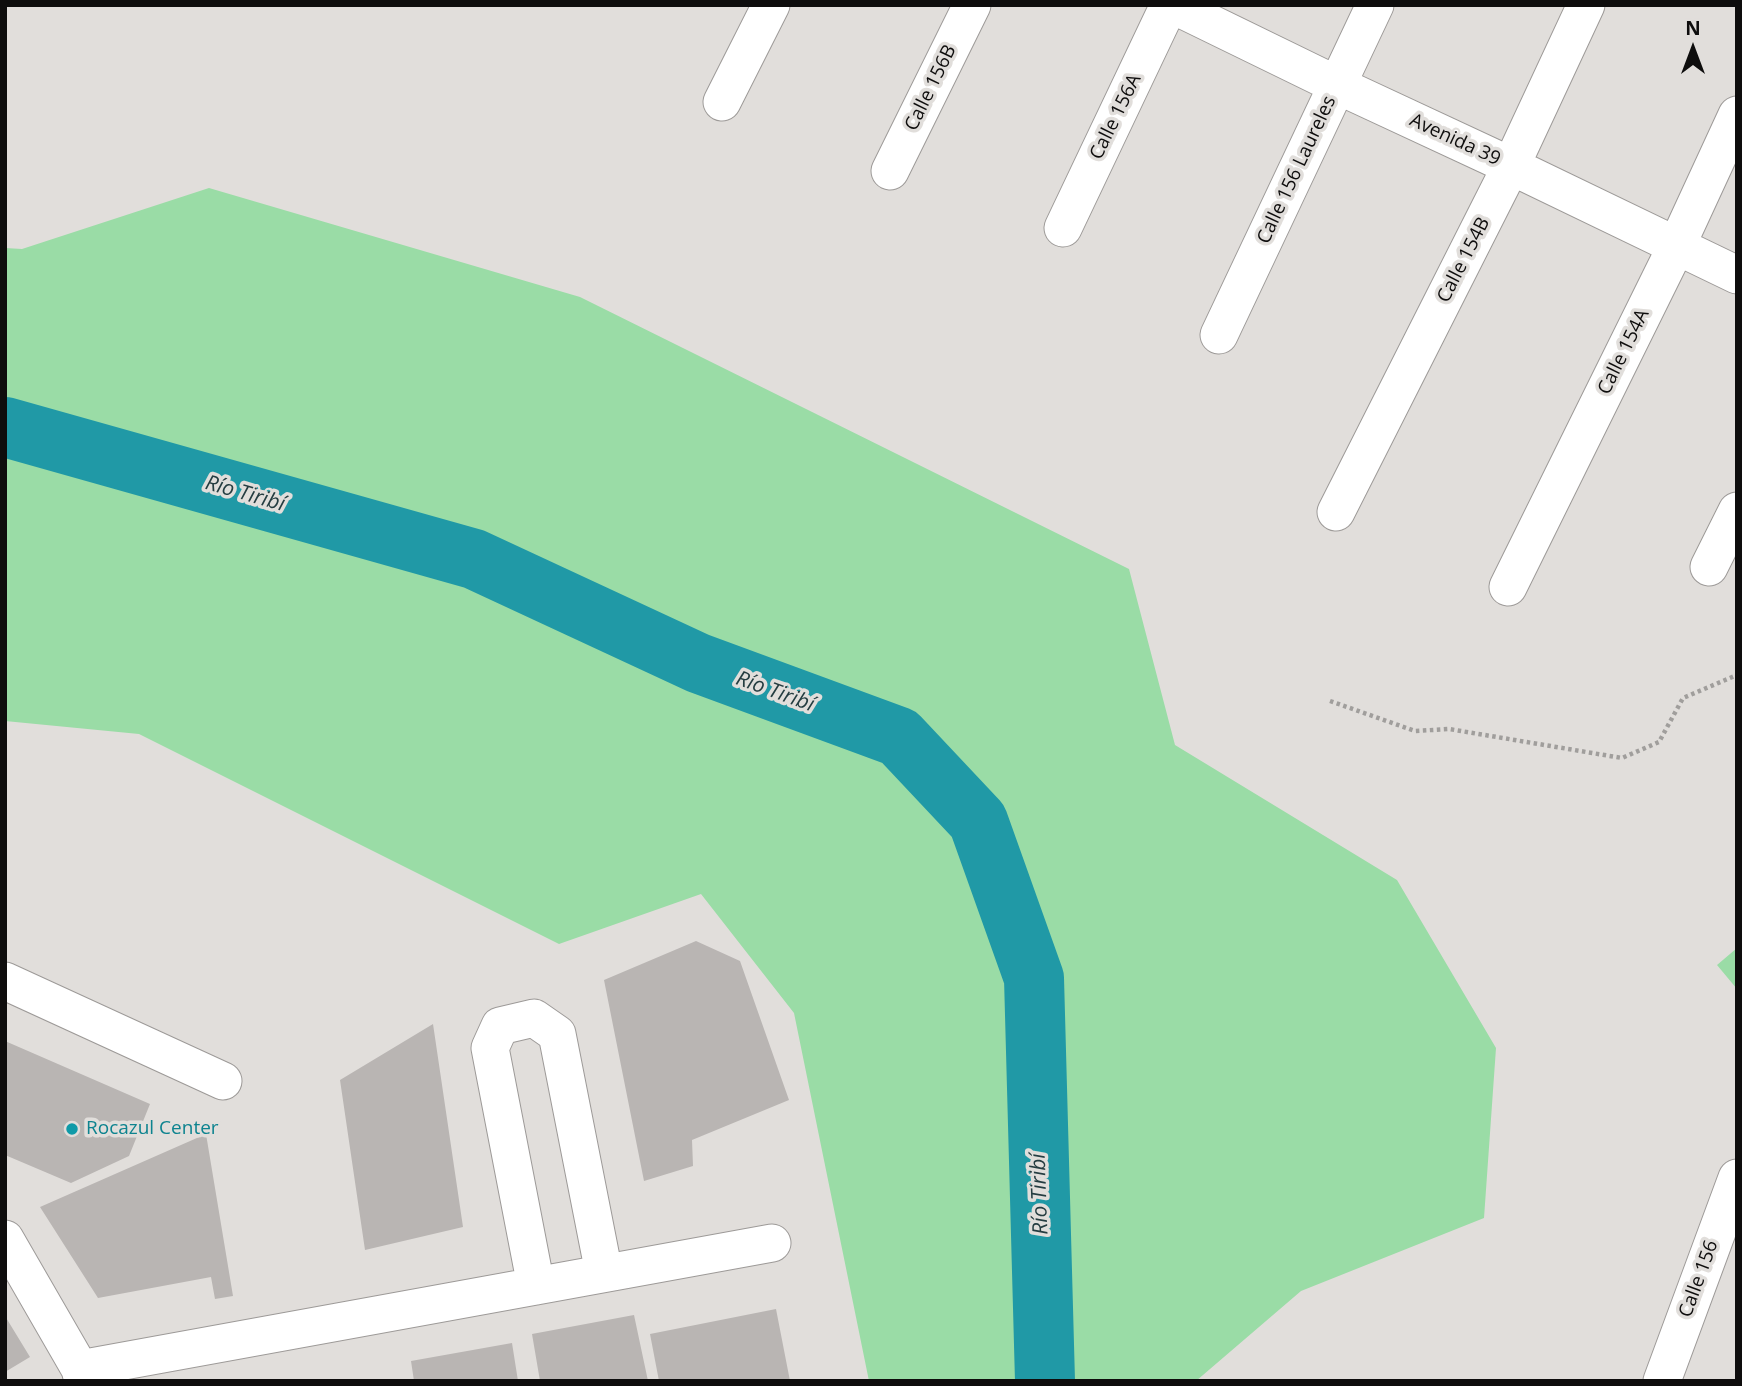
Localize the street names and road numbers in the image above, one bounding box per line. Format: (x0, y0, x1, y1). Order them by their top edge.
street label: Calle 156B (900, 41, 962, 135)
street label: Calle 156A (1086, 71, 1146, 163)
street label: Calle 156 Laureles (1253, 93, 1341, 247)
street label: Avenida 39 (1406, 109, 1504, 171)
street label: Calle 154B (1433, 214, 1495, 306)
street label: Calle 154A (1594, 306, 1654, 398)
street label: Calle 156 (1675, 1237, 1723, 1321)

